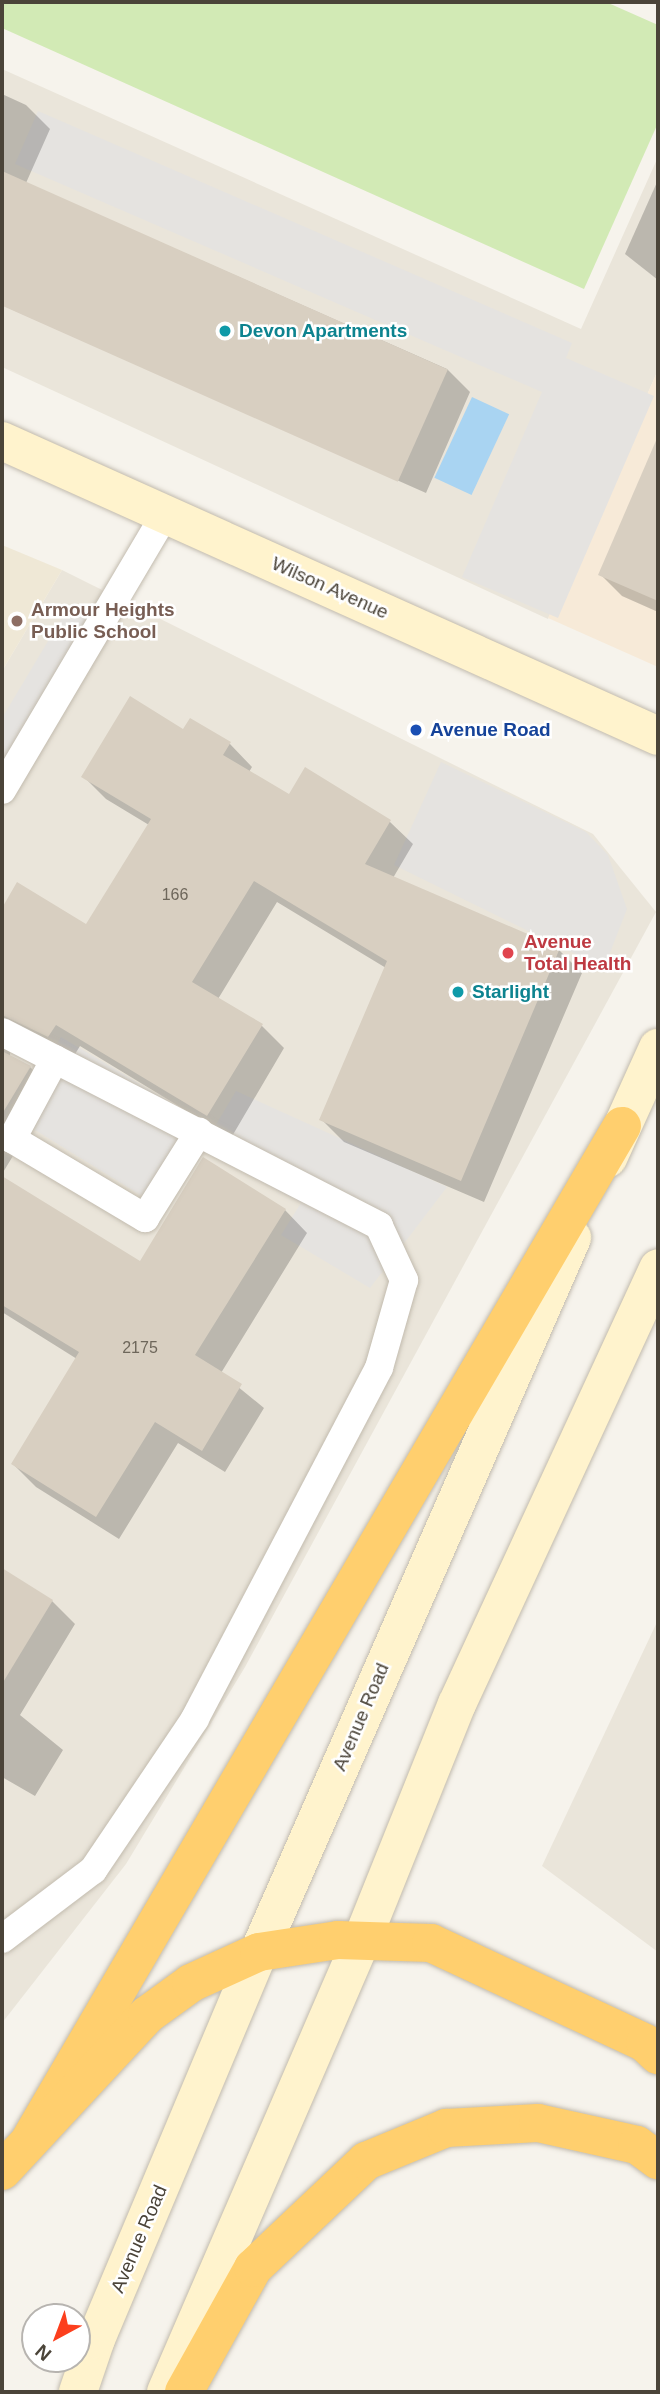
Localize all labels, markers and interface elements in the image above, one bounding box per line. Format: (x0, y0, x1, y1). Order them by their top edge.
place label: Devon Apartments (239, 320, 408, 342)
marker: Devon Apartments (217, 323, 233, 339)
street label: Wilson Avenue (268, 552, 392, 624)
place label: Armour Heights Public School (31, 599, 175, 643)
marker: Armour Heights Public School (9, 613, 25, 629)
place label: Avenue Road (430, 719, 551, 741)
marker: Avenue Road (408, 722, 424, 738)
house number: 166 (162, 885, 188, 905)
place label: Avenue Total Health (524, 931, 631, 975)
marker: Avenue Total Health (498, 943, 518, 963)
place label: Starlight (472, 981, 549, 1003)
marker: Starlight (450, 984, 466, 1000)
house number: 2175 (122, 1338, 158, 1358)
street label: Avenue Road (328, 1660, 394, 1774)
street label: Avenue Road (106, 2182, 172, 2296)
north arrow (21, 2303, 91, 2373)
text: N (31, 2340, 55, 2365)

